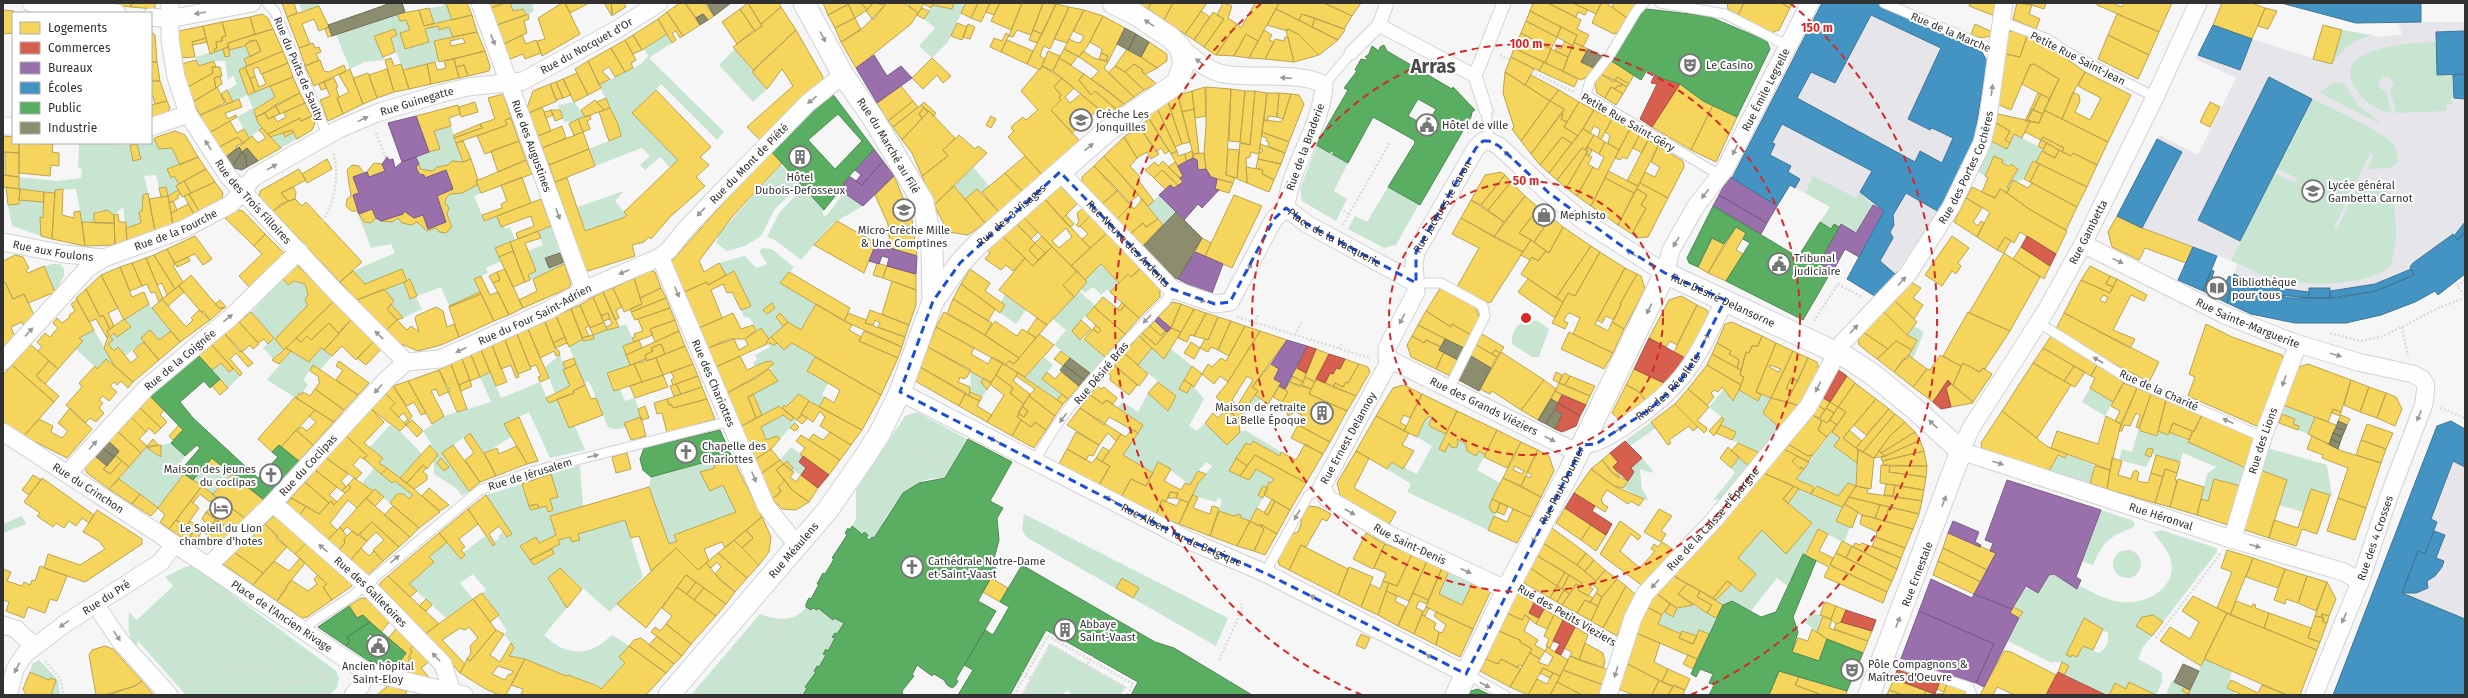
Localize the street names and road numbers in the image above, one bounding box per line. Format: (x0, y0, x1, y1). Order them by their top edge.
street label: Rue de la Marche (1909, 10, 1993, 55)
street label: Rue du Puits de Saulty (271, 15, 327, 124)
street label: Rue du Nocquet d'Or (538, 15, 636, 77)
street label: Petite Rue Saint-Jean (2028, 29, 2127, 88)
street label: Rue Émile Legrelle (1739, 46, 1793, 134)
street label: Rue Guinegatte (378, 85, 455, 119)
street label: Petite Rue Saint-Géry (1579, 90, 1677, 155)
street label: Rue du Marché au Filé (854, 96, 922, 196)
street label: Rue des Augustines (509, 98, 554, 194)
street label: Rue de la Braderie (1284, 102, 1327, 193)
street label: Rue des Portes Cochères (1936, 110, 1996, 226)
street label: Rue du Mont de Piété (707, 121, 791, 207)
street label: Rue des Trois Filloires (212, 157, 294, 247)
street label: Rue Jacques le Caron (1411, 158, 1474, 255)
street label: Rue des 3 Visages (974, 182, 1049, 249)
street label: Rue Neuve des Ardents (1084, 198, 1173, 290)
street label: Rue Gambetta (2067, 198, 2110, 267)
street label: Place de la Vacquerie (1285, 206, 1383, 270)
street label: Rue de la Fourche (133, 207, 220, 253)
street label: Rue aux Foulons (12, 238, 94, 264)
street label: Rue Désiré Delansorne (1669, 271, 1777, 330)
street label: Rue du Four Saint-Adrien (476, 281, 594, 348)
street label: Rue Sainte-Marguerite (2194, 296, 2301, 351)
street label: Rue de la Coignée (142, 326, 219, 394)
street label: Rue des Chariottes (689, 338, 738, 429)
street label: Rue Désiré Bras (1071, 339, 1131, 407)
street label: Rue des Récollets (1633, 351, 1703, 423)
street label: Rue de la Charité (2117, 367, 2200, 414)
street label: Rue des Grands Viéziers (1428, 375, 1540, 438)
street label: Rue Ernest Delannoy (1318, 389, 1379, 487)
street label: Rue des Lions (2246, 406, 2280, 476)
street label: Rue du Coclipas (277, 432, 340, 499)
street label: Rue Paul Doumer (1537, 444, 1588, 527)
street label: Rue de Jérusalem (487, 456, 574, 493)
street label: Rue du Crinchon (50, 460, 126, 516)
street label: Rue de la Caisse d'Épargne (1664, 465, 1762, 574)
street label: Rue des 4 Crosses (2355, 494, 2396, 582)
street label: Rue Héronval (2127, 500, 2195, 533)
street label: Rue Albert 1er de Belgique (1119, 501, 1244, 569)
street label: Rue Méaulens (766, 520, 821, 581)
street label: Rue Saint-Denis (1371, 521, 1448, 567)
street label: Rue Ernestale (1899, 540, 1936, 608)
street label: Rue des Galletoires (331, 554, 409, 630)
street label: Rue du Pré (80, 578, 133, 618)
street label: Place de l'Ancien Rivage (229, 578, 334, 655)
street label: Rue des Petits Vieziers (1515, 582, 1619, 649)

